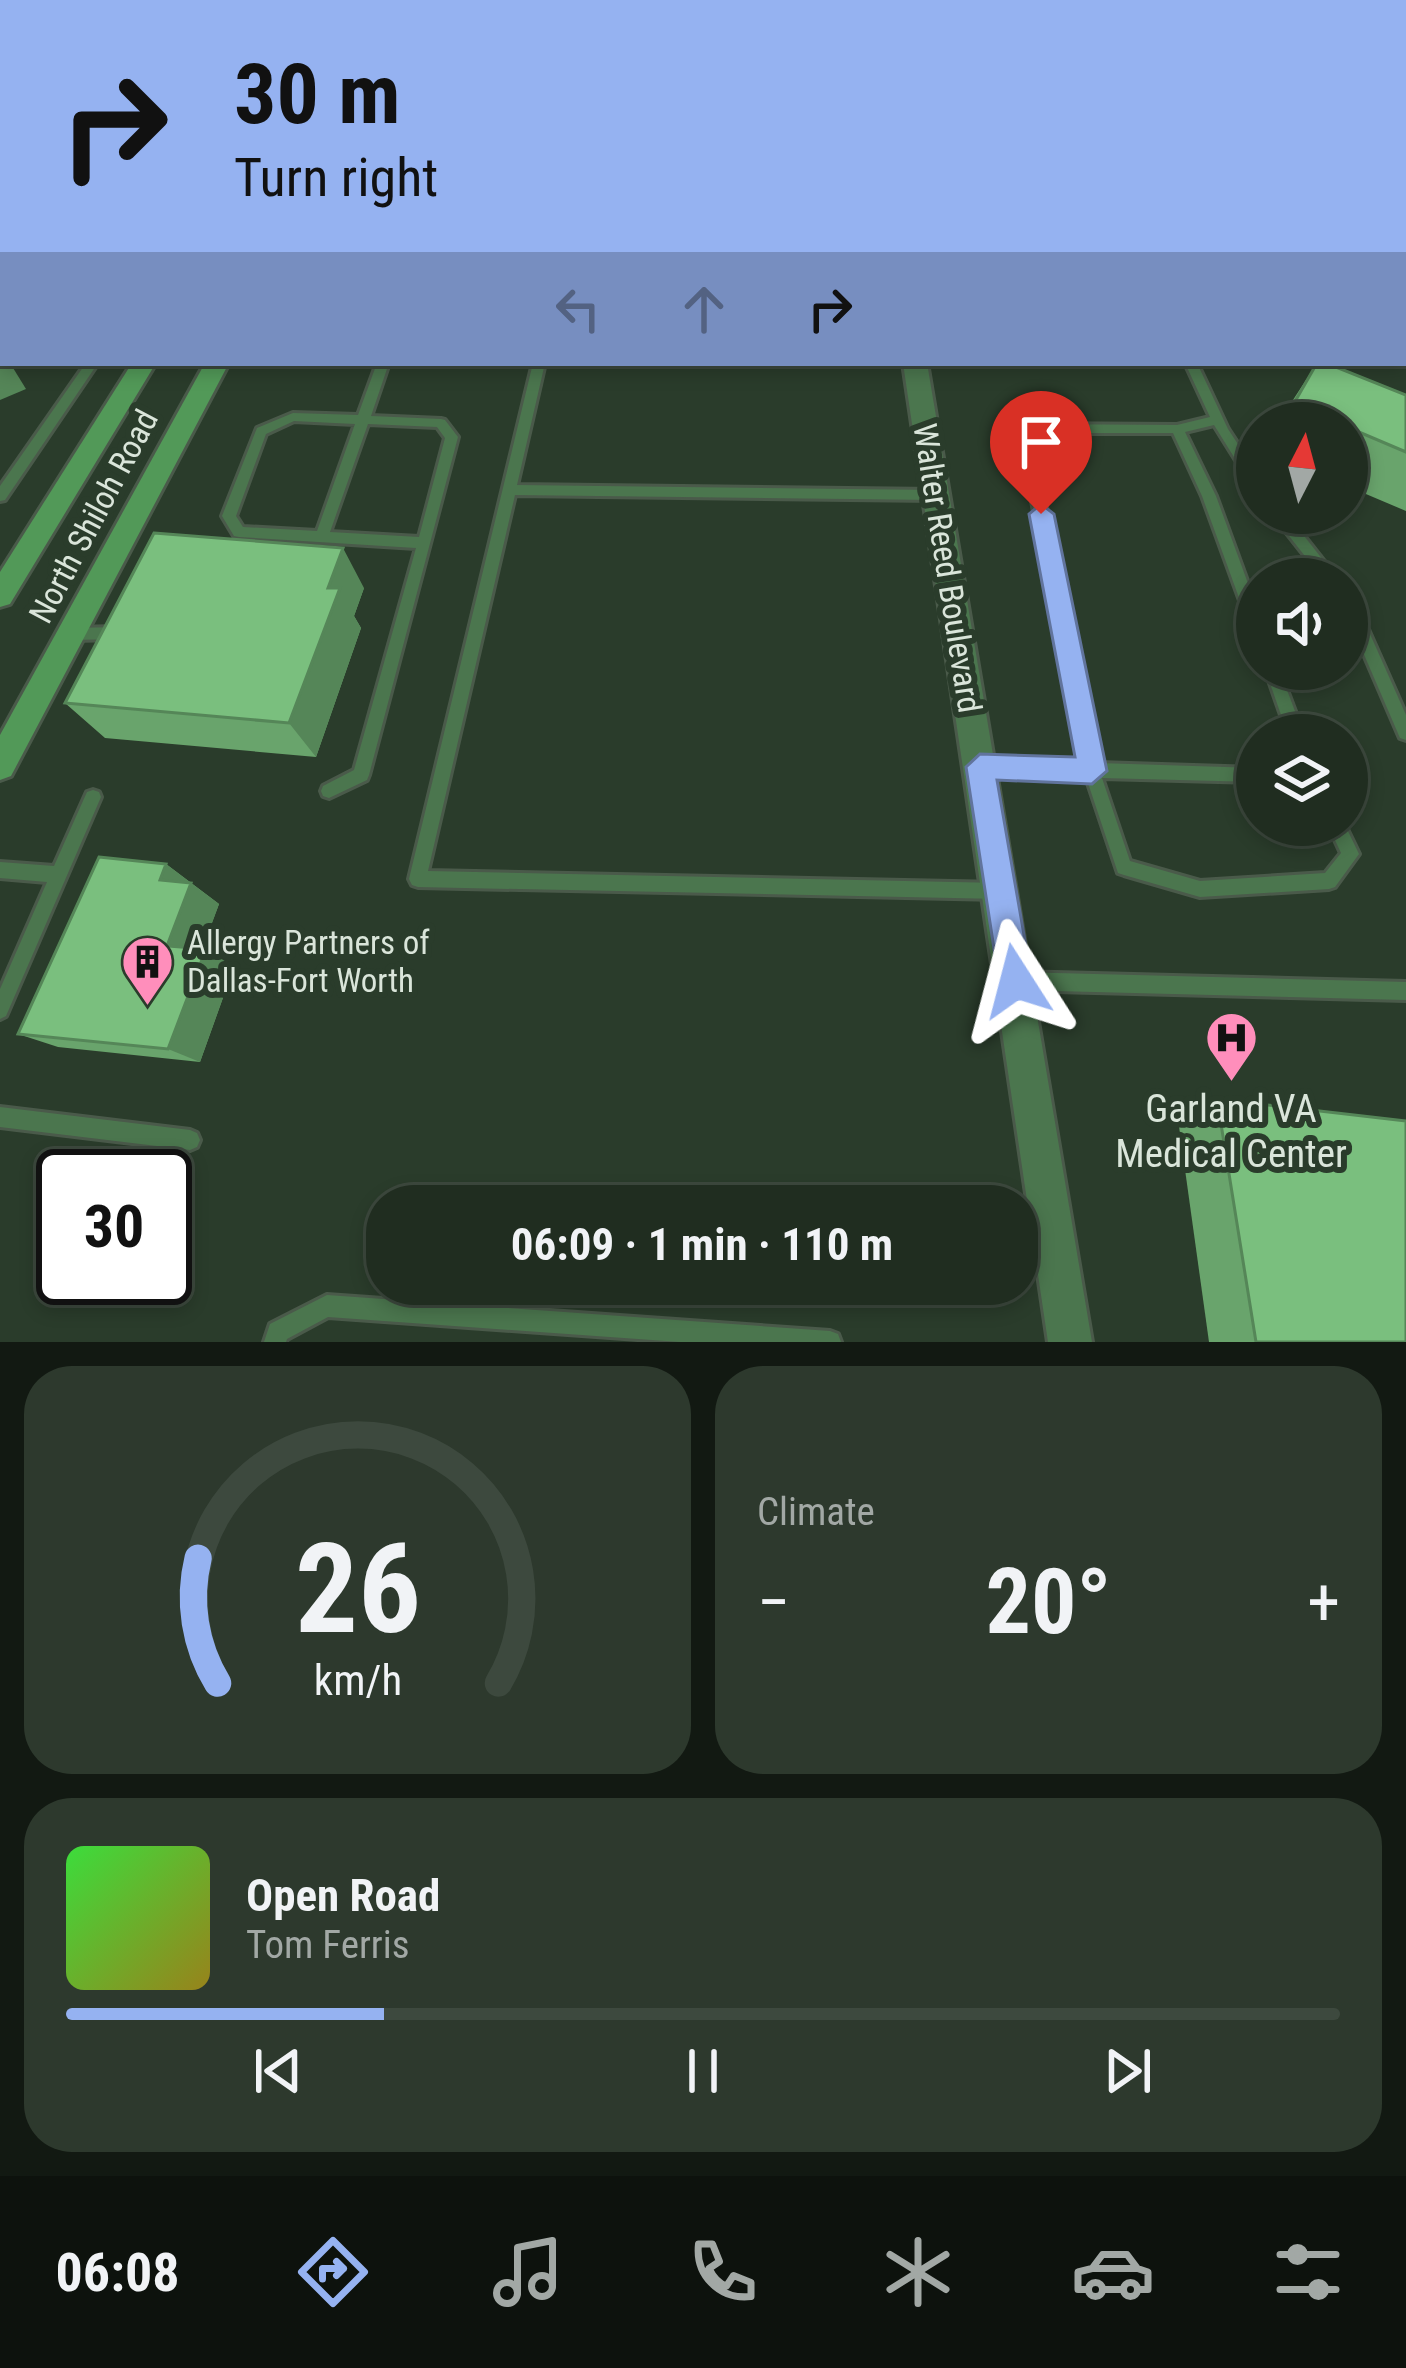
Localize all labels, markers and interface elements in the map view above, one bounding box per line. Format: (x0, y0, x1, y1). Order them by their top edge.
text: 30 m (234, 45, 401, 144)
icon: right (36, 48, 192, 204)
text: Turn right (234, 146, 438, 209)
icon: left (545, 276, 611, 342)
icon: ahead (671, 276, 737, 342)
icon: right (797, 276, 863, 342)
pin (990, 391, 1092, 514)
north arrow (1236, 402, 1368, 534)
map controls (1236, 402, 1368, 846)
street label: North Shiloh Road (21, 403, 166, 629)
icon: arrive (1008, 409, 1074, 475)
street label: Walter Reed Boulevard (905, 421, 990, 716)
button: sound (1236, 558, 1368, 690)
button: layers (1236, 714, 1368, 846)
position arrow (953, 918, 1079, 1044)
place label: Allergy Partners of Dallas-Fort Worth (187, 923, 430, 1000)
building icon: Allergy Partners of Dallas-Fort Worth (120, 933, 176, 1007)
hospital icon: Garland VA Medical Center (1203, 1010, 1259, 1084)
place label: Garland VA Medical Center (1115, 1086, 1347, 1177)
speed limit sign: 30 (36, 1149, 192, 1305)
text: 06:09 · 1 min · 110 m (511, 1218, 893, 1271)
text: Climate (757, 1489, 875, 1535)
text: 26 (294, 1516, 421, 1662)
text: 20° (986, 1550, 1112, 1655)
text: − (757, 1564, 790, 1641)
text: + (1307, 1564, 1340, 1641)
text: km/h (313, 1655, 402, 1705)
text: Open Road (246, 1869, 440, 1922)
text: Tom Ferris (246, 1922, 409, 1968)
icon: previous (245, 2038, 311, 2104)
icon: pause (670, 2038, 736, 2104)
icon: next (1095, 2038, 1161, 2104)
icon: directions (291, 2230, 375, 2314)
icon: music (486, 2230, 570, 2314)
icon: phone (681, 2230, 765, 2314)
icon: climate (876, 2230, 960, 2314)
icon: car (1071, 2230, 1155, 2314)
icon: filters (1266, 2230, 1350, 2314)
text: 06:08 (56, 2241, 180, 2304)

